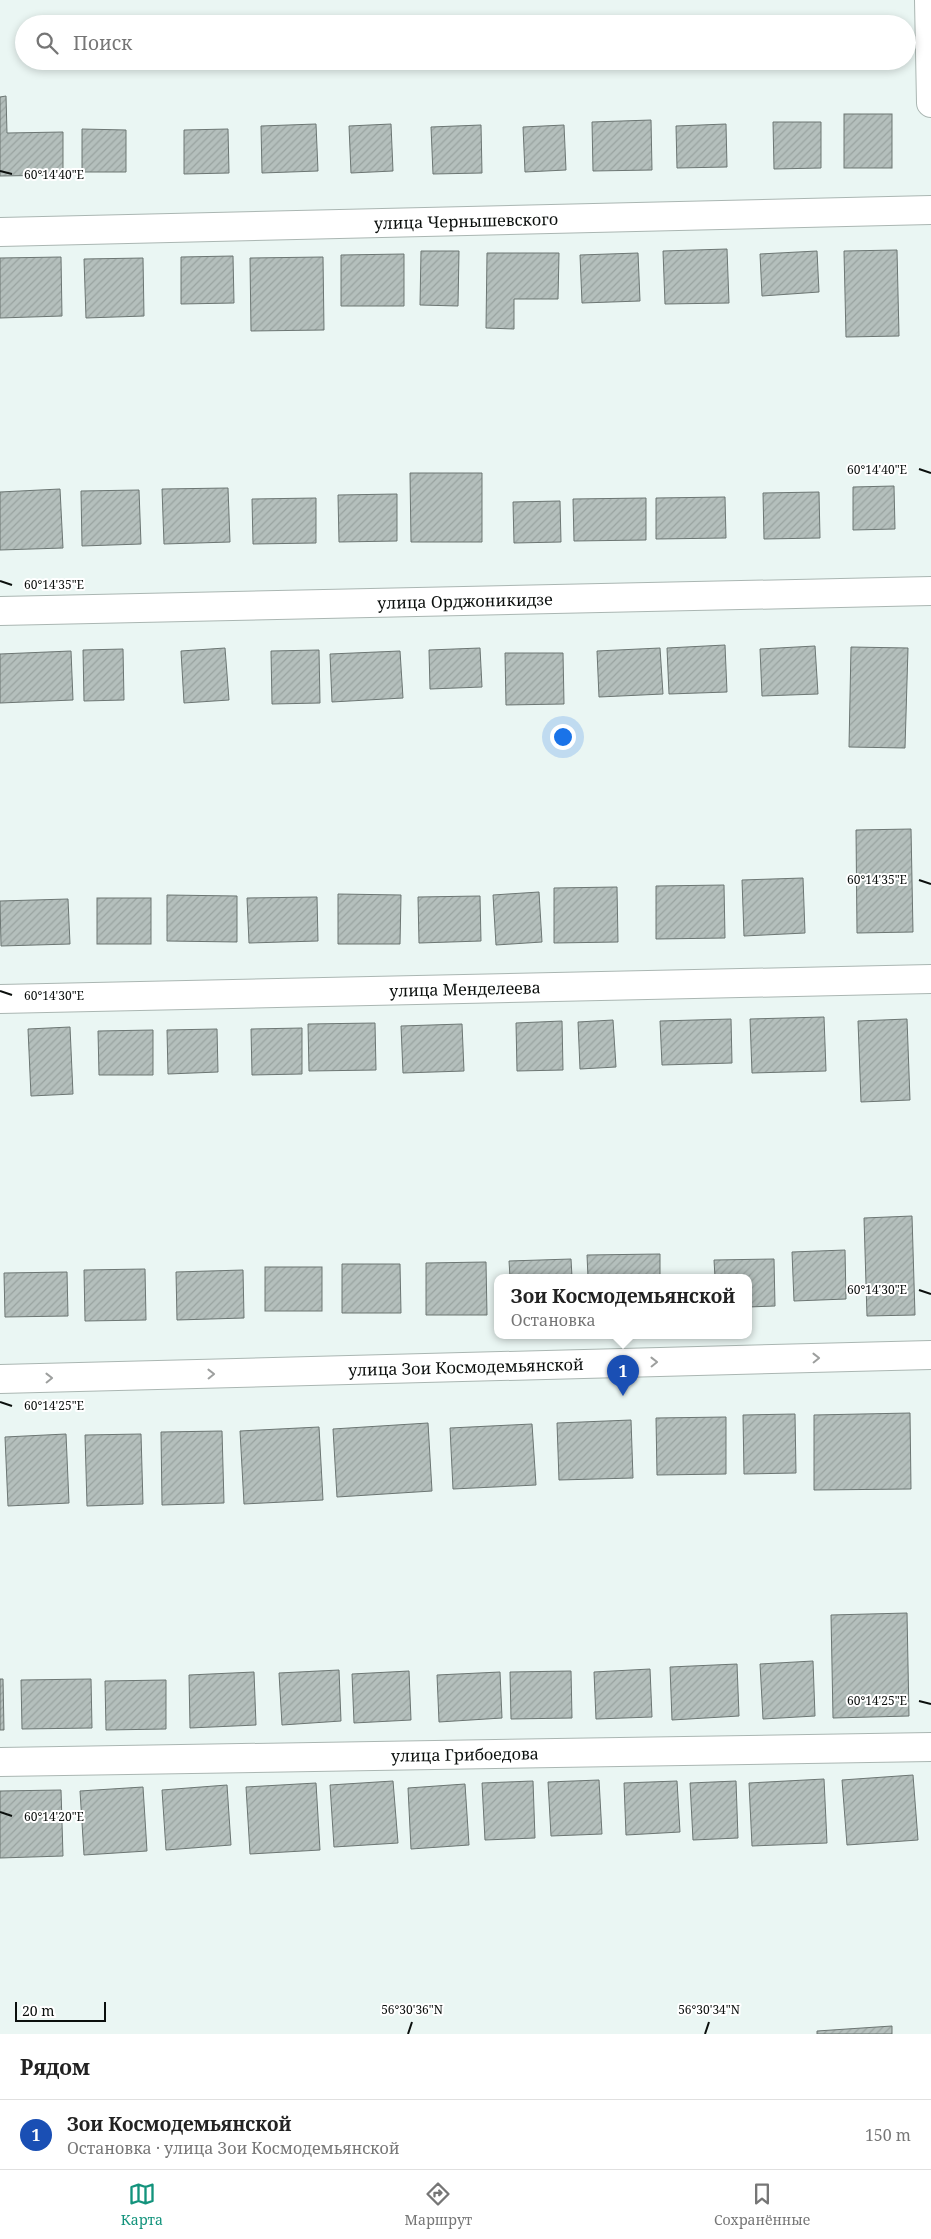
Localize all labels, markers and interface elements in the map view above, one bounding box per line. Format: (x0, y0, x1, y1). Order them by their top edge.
search box (15, 15, 916, 70)
icon: search (33, 29, 61, 57)
text: Поиск (73, 30, 132, 56)
text: 60°14'40"E (24, 166, 84, 183)
street label: улица Чернышевского (373, 208, 558, 234)
text: 60°14'40"E (847, 461, 907, 478)
text: 60°14'35"E (24, 576, 84, 593)
street label: улица Орджоникидзе (377, 588, 553, 614)
your location (550, 724, 576, 750)
text: 60°14'35"E (847, 871, 907, 888)
street label: улица Менделеева (389, 976, 541, 1002)
text: 60°14'30"E (24, 987, 84, 1004)
popup (494, 1274, 752, 1339)
text: 60°14'30"E (847, 1281, 907, 1298)
text: Зои Космодемьянской (511, 1283, 735, 1309)
text: Остановка (511, 1309, 596, 1331)
street label: улица Зои Космодемьянской (348, 1353, 584, 1381)
one-way arrow (812, 1353, 820, 1363)
pin: 1 (607, 1355, 639, 1396)
one-way arrow (650, 1357, 658, 1368)
one-way arrow (207, 1368, 215, 1379)
one-way arrow (45, 1373, 53, 1383)
text: 60°14'25"E (24, 1397, 84, 1414)
text: 60°14'25"E (847, 1692, 907, 1709)
street label: улица Грибоедова (391, 1742, 539, 1767)
text: 60°14'20"E (24, 1808, 84, 1825)
scale bar (15, 1999, 106, 2022)
text: 20 m (22, 2001, 55, 2020)
text: 56°30'36"N (381, 2001, 443, 2018)
text: 56°30'34"N (678, 2001, 740, 2018)
text: Рядом (20, 2053, 90, 2081)
text: Зои Космодемьянской (67, 2111, 291, 2137)
text: 1 (31, 2124, 41, 2146)
text: 150 m (865, 2124, 911, 2146)
text: Остановка · улица Зои Космодемьянской (67, 2137, 400, 2159)
tab: Карта (121, 2180, 163, 2229)
tab: Маршрут (405, 2180, 472, 2229)
tab: Сохранённые (714, 2180, 810, 2229)

